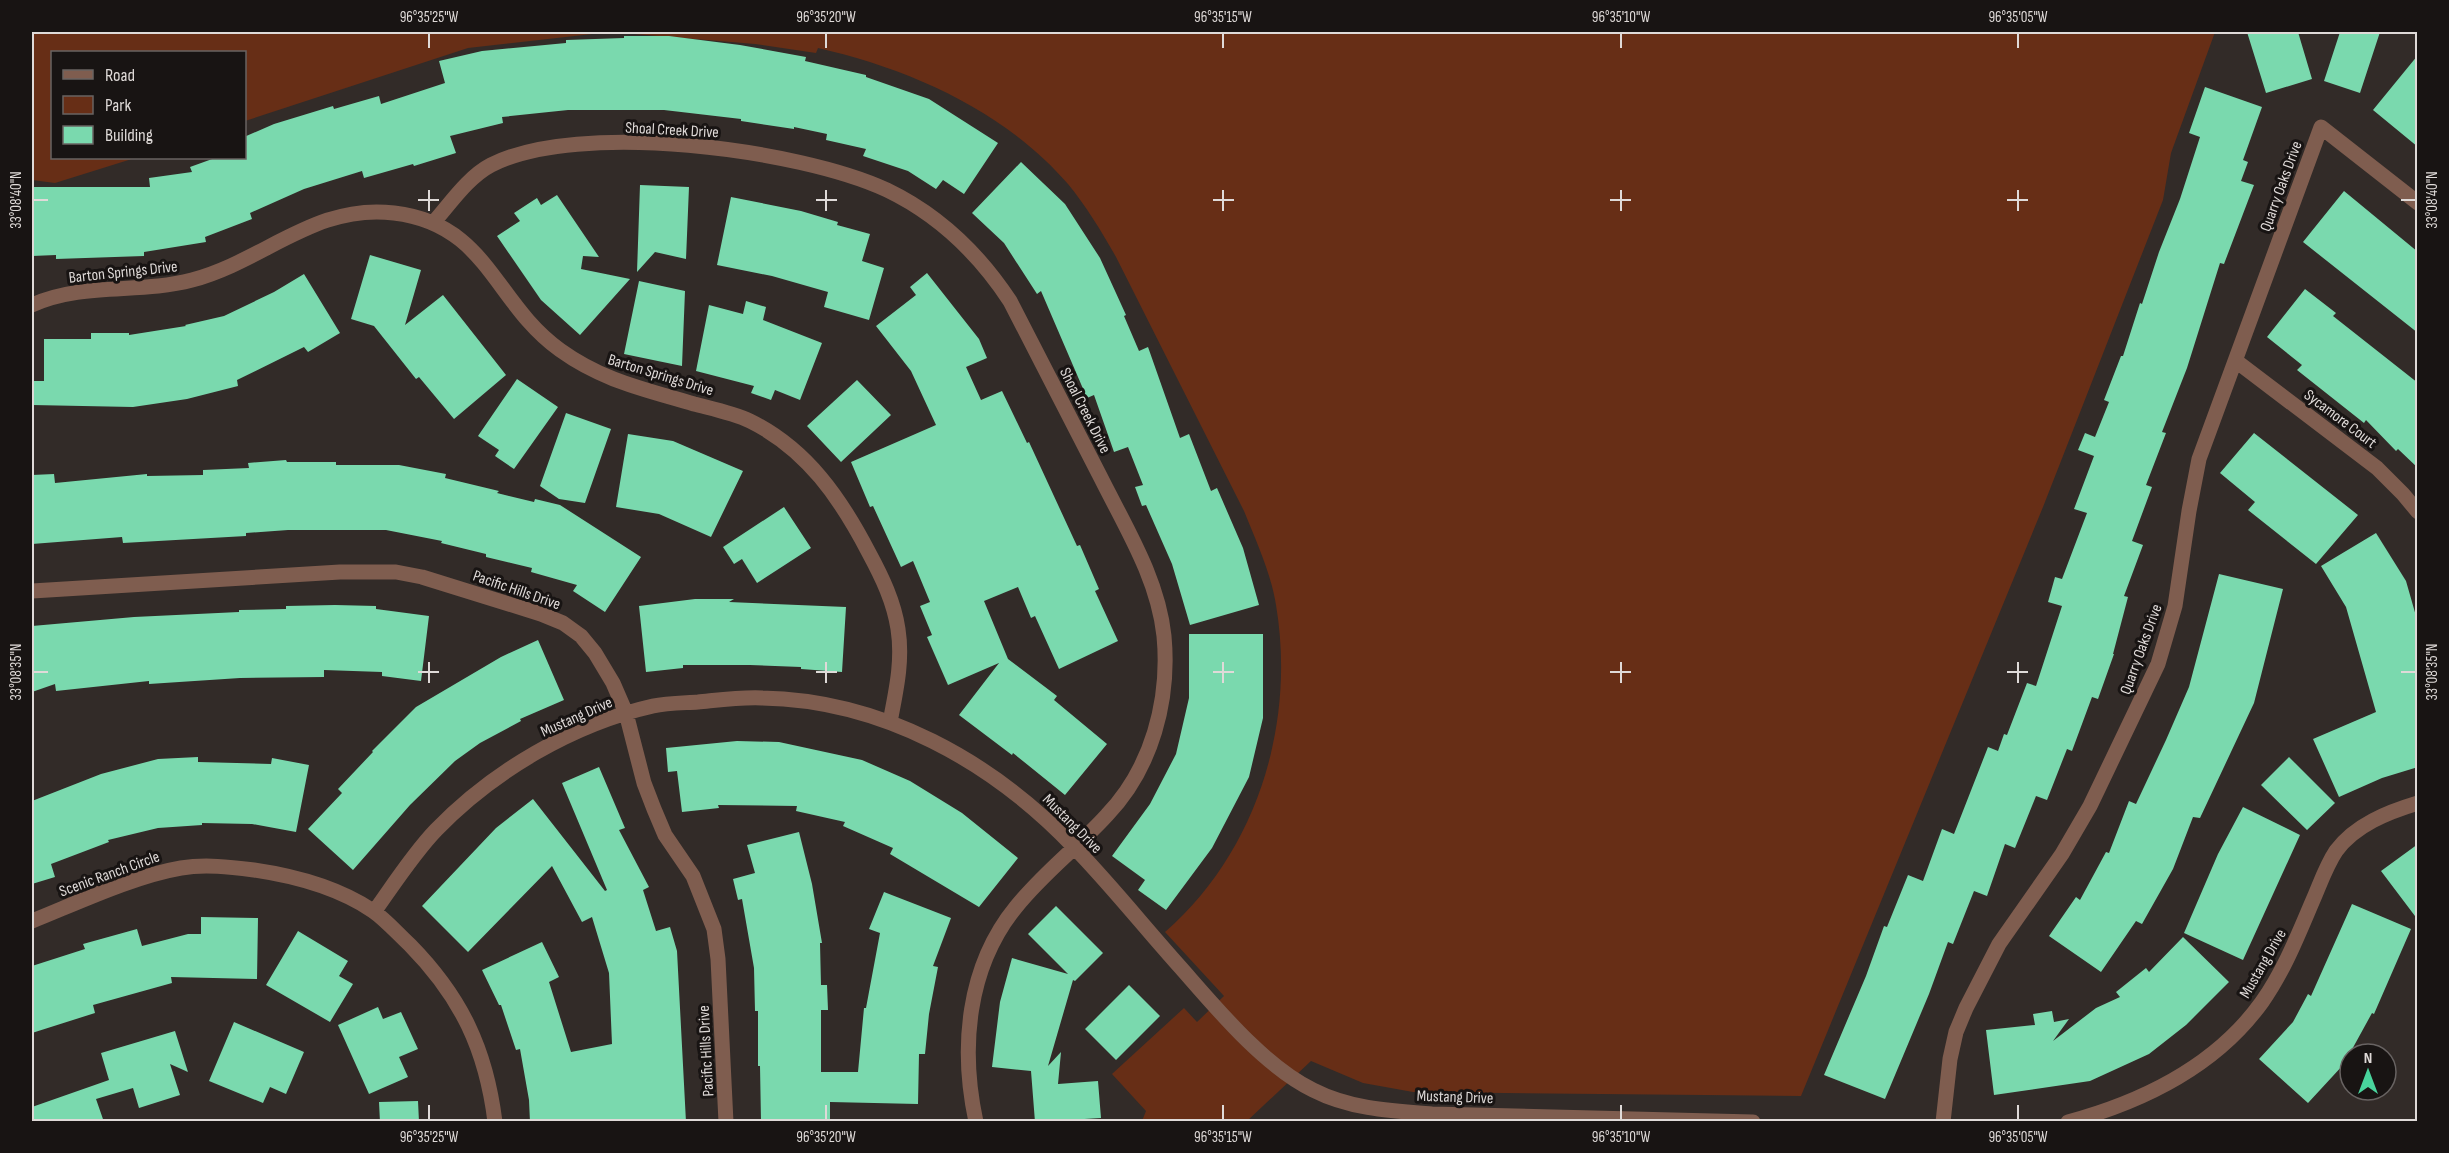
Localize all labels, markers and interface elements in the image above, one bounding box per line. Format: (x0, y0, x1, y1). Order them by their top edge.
text: 96°35'25"W (400, 8, 459, 27)
text: 96°35'20"W (796, 8, 856, 27)
text: 96°35'15"W (1194, 8, 1252, 27)
text: 96°35'10"W (1592, 8, 1650, 27)
text: 96°35'05"W (1988, 8, 2048, 27)
legend (51, 51, 246, 159)
text: Road (105, 65, 135, 86)
text: Park (105, 95, 131, 116)
street label: Shoal Creek Drive (625, 119, 719, 142)
text: Building (105, 125, 153, 146)
street label: Quarry Oaks Drive (2256, 139, 2307, 234)
text: 33°08'40"N (7, 171, 26, 229)
text: 33°08'40"N (2423, 171, 2442, 229)
street label: Barton Springs Drive (68, 257, 179, 288)
street label: Barton Springs Drive (605, 350, 716, 401)
street label: Shoal Creek Drive (1055, 365, 1114, 457)
street label: Sycamore Court (2300, 386, 2380, 453)
street label: Pacific Hills Drive (470, 567, 563, 614)
street label: Quarry Oaks Drive (2116, 602, 2167, 697)
text: 33°08'35"N (7, 644, 26, 700)
text: 33°08'35"N (2423, 644, 2442, 700)
street label: Mustang Drive (538, 693, 615, 742)
street label: Mustang Drive (1038, 790, 1106, 858)
street label: Scenic Ranch Circle (57, 847, 162, 901)
street label: Mustang Drive (2236, 926, 2291, 1002)
street label: Pacific Hills Drive (695, 1005, 718, 1097)
north arrow (2338, 1042, 2398, 1102)
text: N (2364, 1049, 2372, 1068)
street label: Mustang Drive (1416, 1087, 1494, 1108)
text: 96°35'25"W (400, 1128, 459, 1147)
text: 96°35'20"W (796, 1128, 856, 1147)
text: 96°35'15"W (1194, 1128, 1252, 1147)
text: 96°35'10"W (1592, 1128, 1650, 1147)
text: 96°35'05"W (1988, 1128, 2048, 1147)

